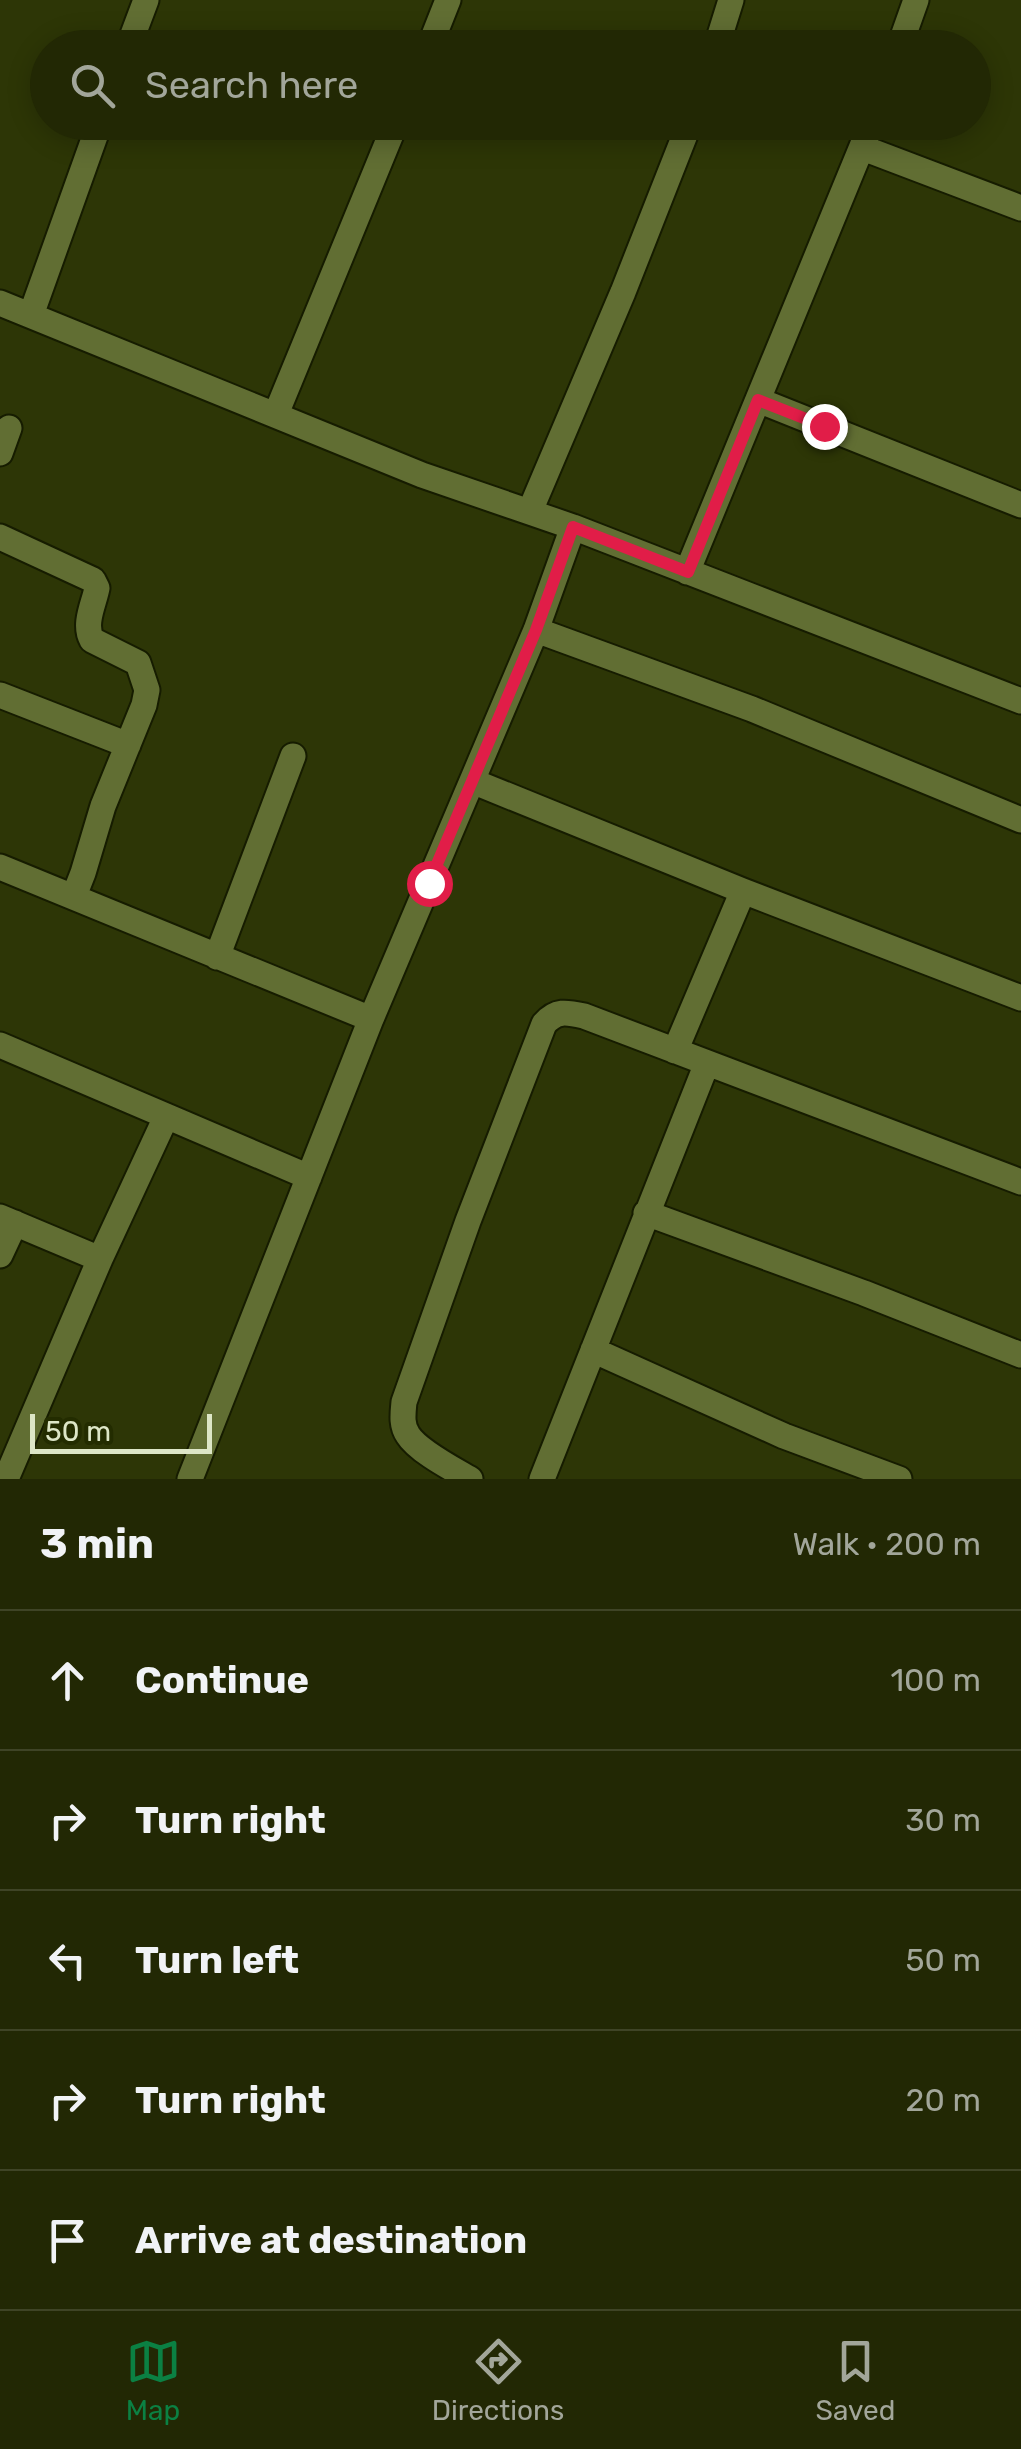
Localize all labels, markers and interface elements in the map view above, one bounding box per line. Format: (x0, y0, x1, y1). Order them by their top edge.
search box (30, 30, 991, 140)
icon: search (65, 58, 120, 113)
text: Search here (145, 62, 358, 108)
route end (802, 404, 848, 450)
route start (407, 861, 453, 907)
scale bar (30, 1409, 212, 1454)
text: 50 m (45, 1415, 111, 1448)
text: 3 min (40, 1519, 154, 1569)
text: Walk · 200 m (792, 1525, 981, 1563)
icon: ahead (40, 1653, 95, 1708)
text: Continue (135, 1657, 309, 1703)
text: 100 m (890, 1661, 981, 1699)
icon: right (40, 1793, 95, 1848)
text: Turn right (135, 1797, 326, 1843)
text: 30 m (905, 1801, 981, 1839)
icon: left (40, 1933, 95, 1988)
text: Turn left (135, 1937, 299, 1983)
text: 50 m (905, 1941, 981, 1979)
icon: right (40, 2073, 95, 2128)
text: Turn right (135, 2077, 326, 2123)
text: 20 m (906, 2081, 981, 2119)
icon: arrive (40, 2213, 95, 2268)
text: Arrive at destination (135, 2217, 527, 2263)
tab: Map (126, 2334, 181, 2427)
tab: Directions (432, 2334, 564, 2427)
tab: Saved (815, 2334, 895, 2427)

